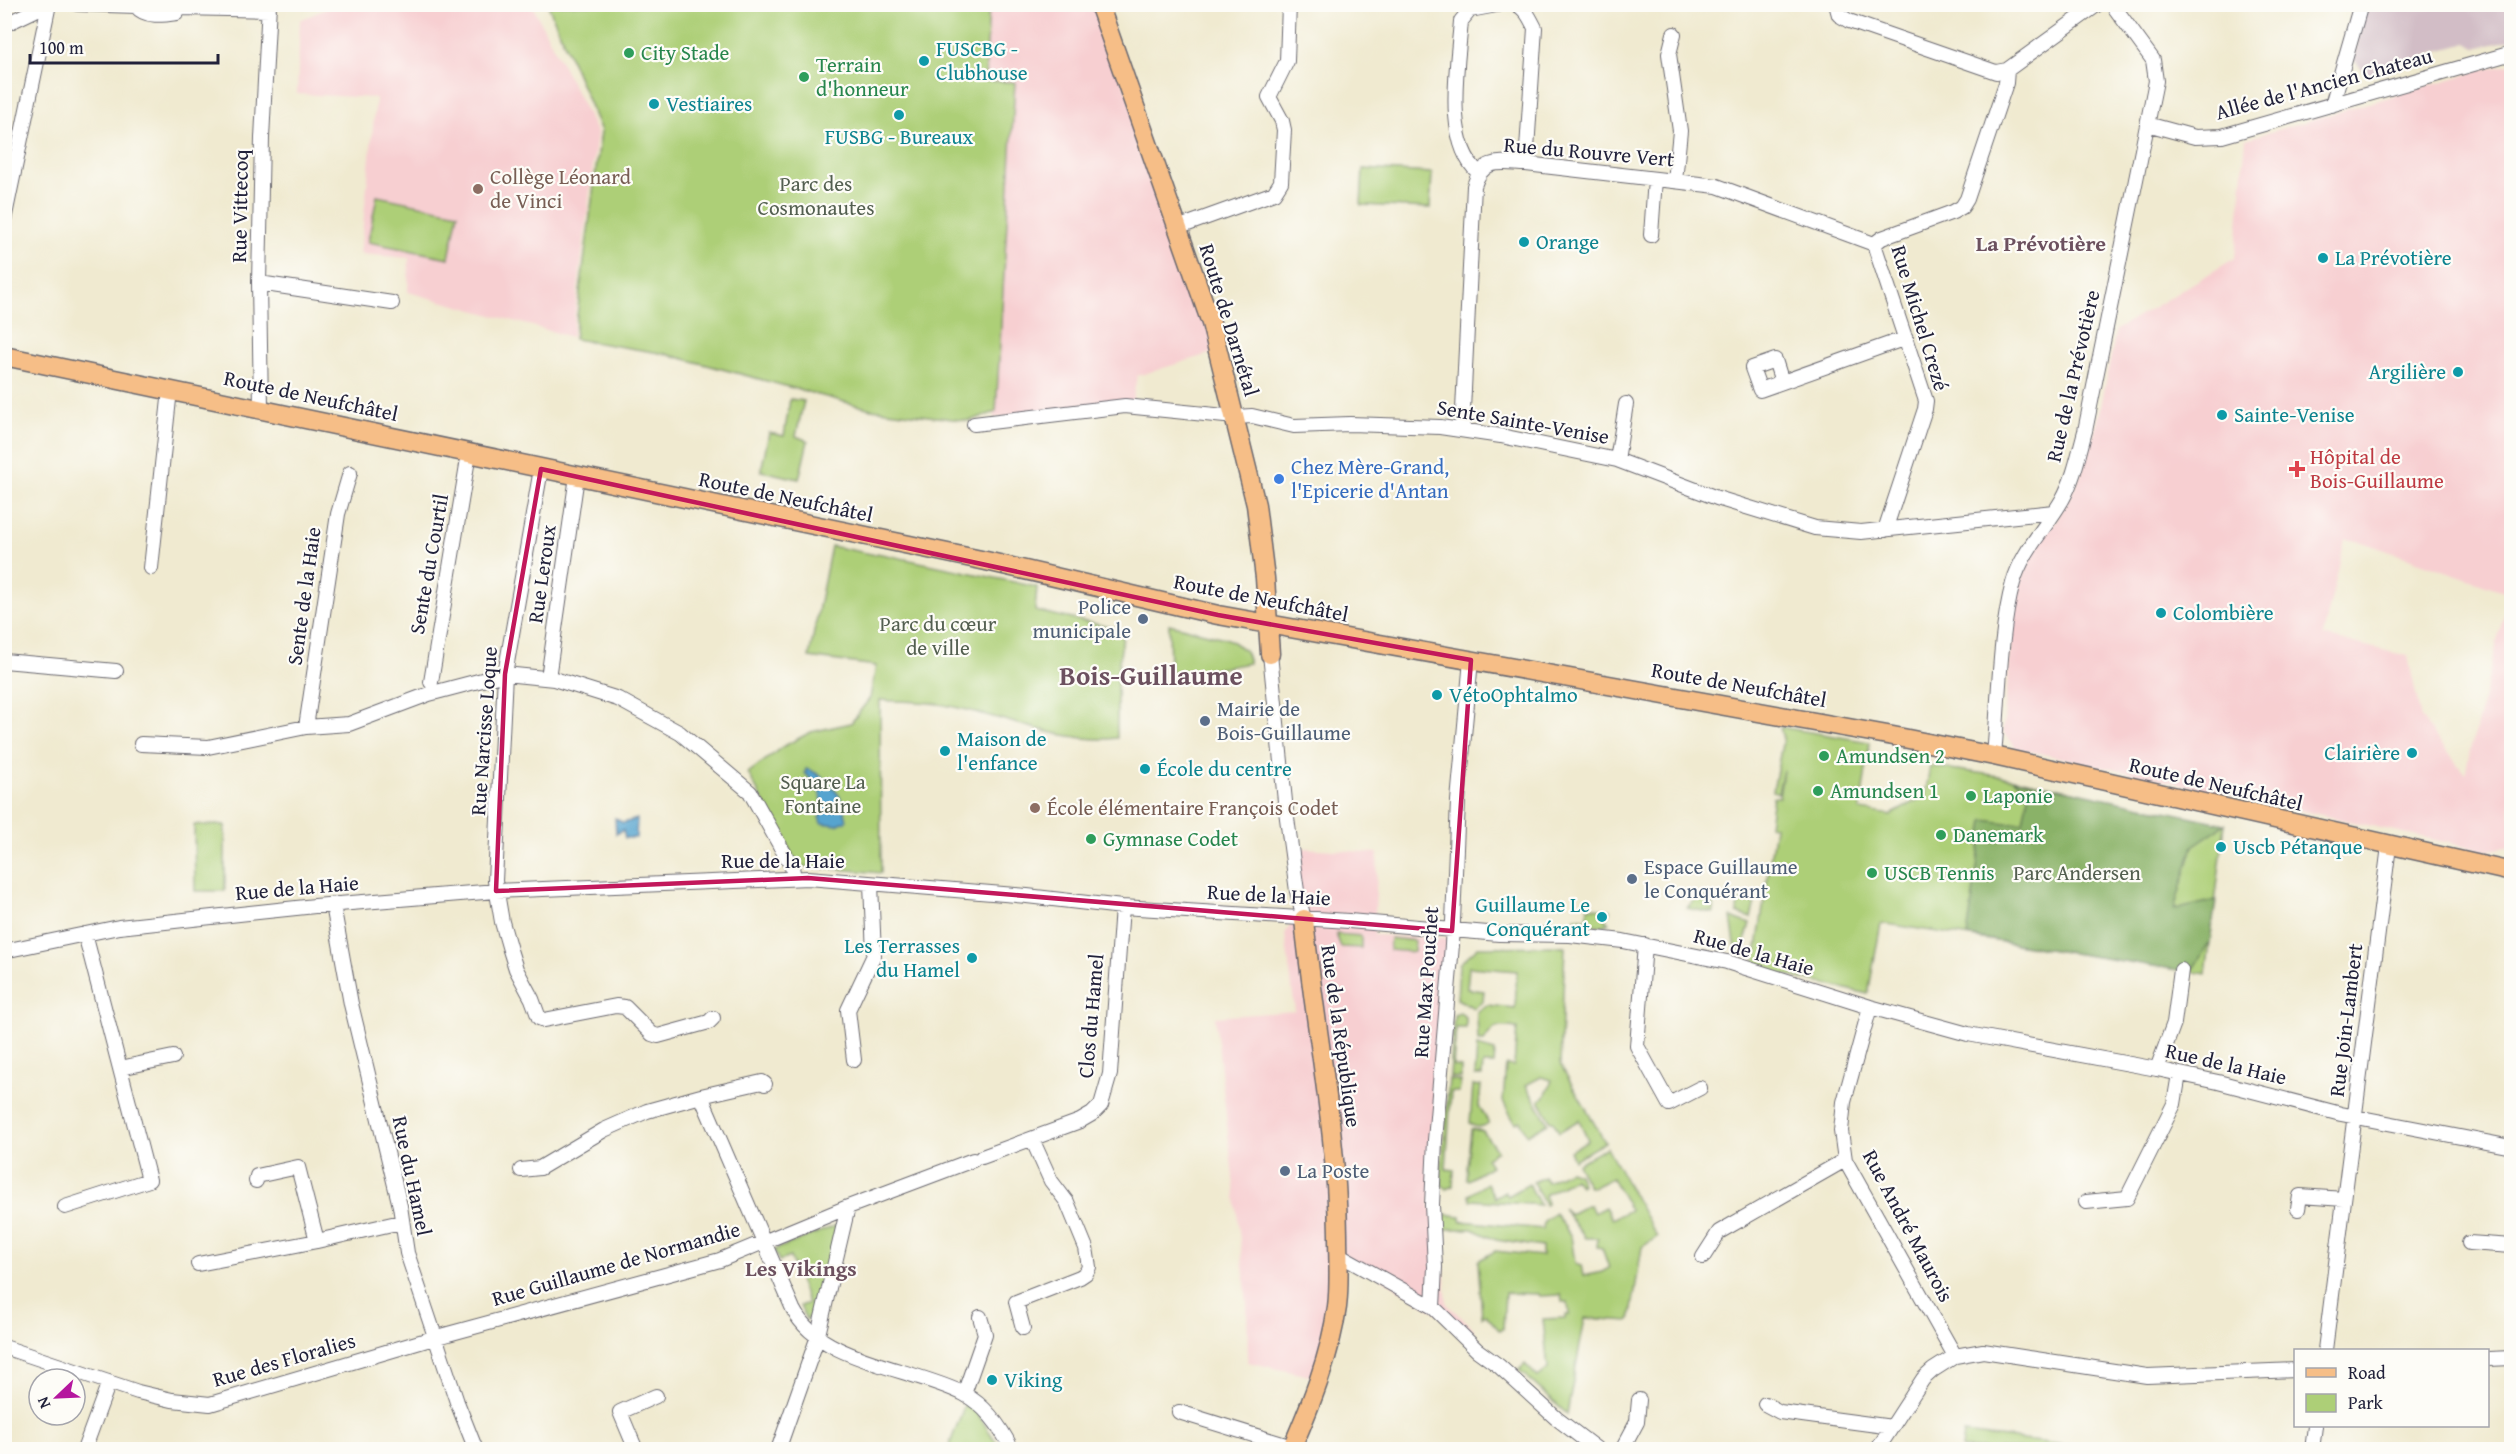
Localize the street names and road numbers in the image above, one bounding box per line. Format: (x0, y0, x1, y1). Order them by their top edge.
street label: Allée de l'Ancien Chateau (2212, 39, 2436, 127)
street label: Rue du Rouvre Vert (1503, 129, 1676, 174)
street label: Rue Vittecoq (223, 149, 256, 263)
street label: Route de Darnétal (1192, 240, 1267, 400)
street label: Rue Michel Crezé (1884, 241, 1957, 395)
street label: Rue de la Prévotière (2038, 287, 2107, 465)
street label: Route de Neufchâtel (221, 362, 401, 429)
street label: Sente Sainte-Venise (1435, 391, 1612, 452)
street label: Route de Neufchâtel (696, 463, 876, 530)
street label: Sente du Courtil (401, 491, 456, 637)
street label: Rue Leroux (519, 522, 564, 625)
street label: Sente de la Haie (278, 525, 329, 667)
street label: Route de Neufchâtel (1171, 565, 1351, 630)
street label: Rue Narcisse Loque (462, 645, 505, 817)
street label: Route de Neufchâtel (1649, 654, 1829, 715)
street label: Route de Neufchâtel (2126, 748, 2306, 819)
street label: Rue de la Haie (721, 845, 845, 876)
street label: Rue de la Haie (234, 867, 360, 908)
street label: Rue de la Haie (1206, 876, 1332, 913)
street label: Rue Max Pouchet (1405, 905, 1446, 1059)
street label: Rue de la Haie (1690, 920, 1818, 984)
street label: Rue Join-Lambert (2321, 941, 2370, 1098)
street label: Rue de la République (1313, 943, 1370, 1129)
street label: Clos du Hamel (1070, 952, 1111, 1080)
street label: Rue de la Haie (2162, 1034, 2290, 1093)
street label: Rue du Hamel (385, 1113, 440, 1239)
street label: Rue André Maurois (1855, 1144, 1962, 1307)
street label: Rue Guillaume de Normandie (488, 1213, 744, 1314)
street label: Rue des Floralies (209, 1324, 359, 1395)

